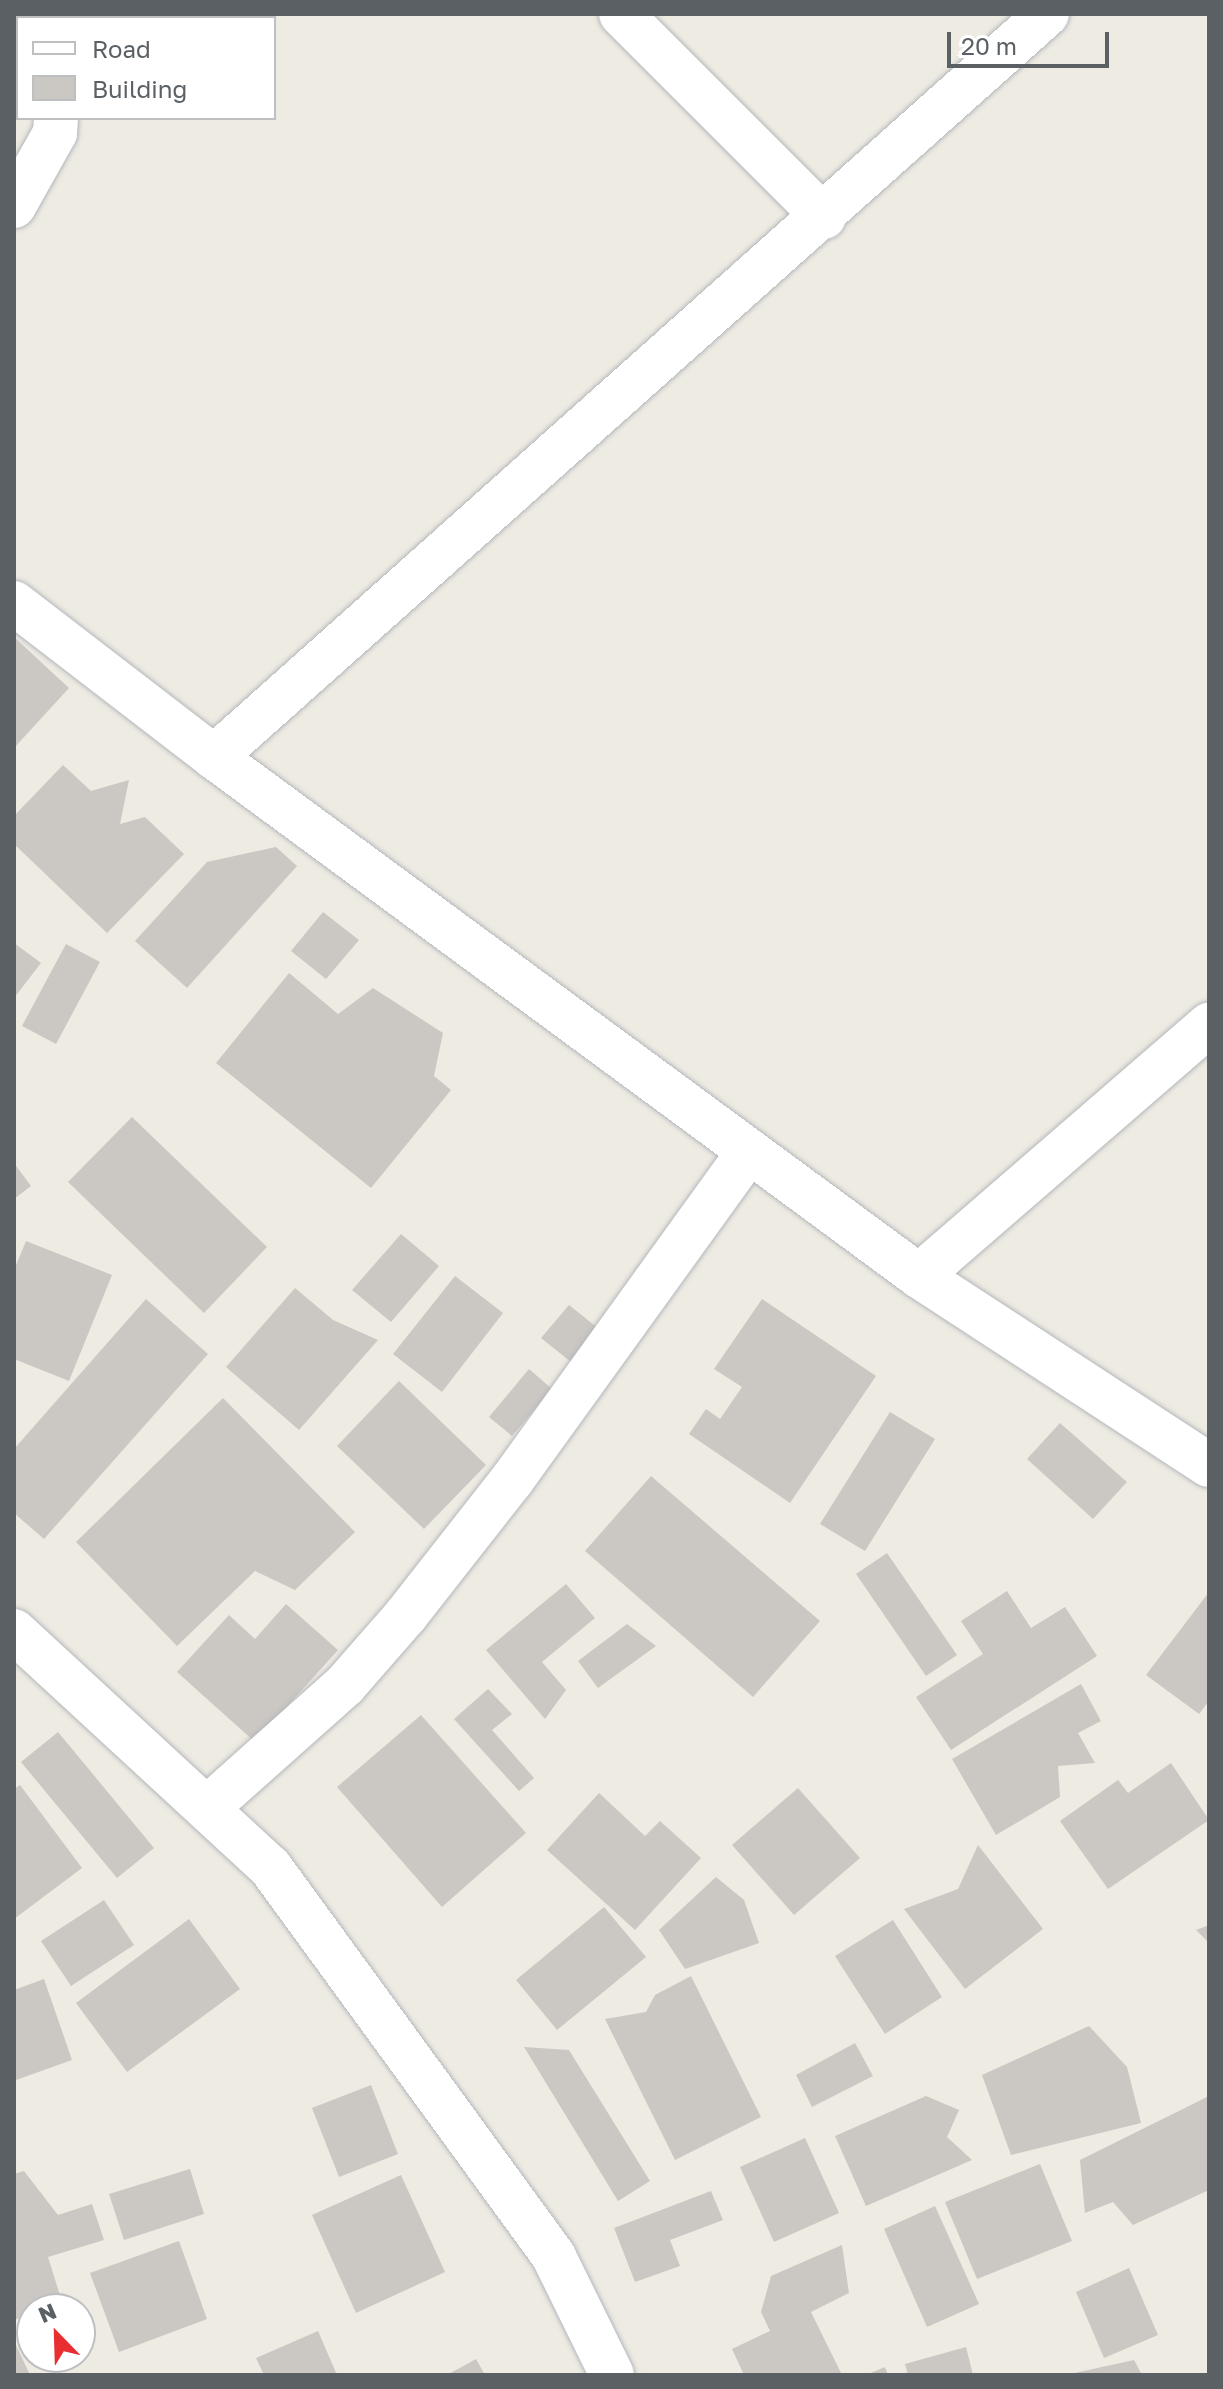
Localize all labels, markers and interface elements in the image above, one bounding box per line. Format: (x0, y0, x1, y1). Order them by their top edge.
legend (16, 16, 276, 120)
scale bar (951, 16, 1113, 66)
text: 20 m (961, 31, 1017, 60)
text: Road (92, 34, 151, 63)
text: Building (92, 74, 187, 103)
north arrow (16, 2293, 96, 2373)
text: N (34, 2297, 60, 2328)

